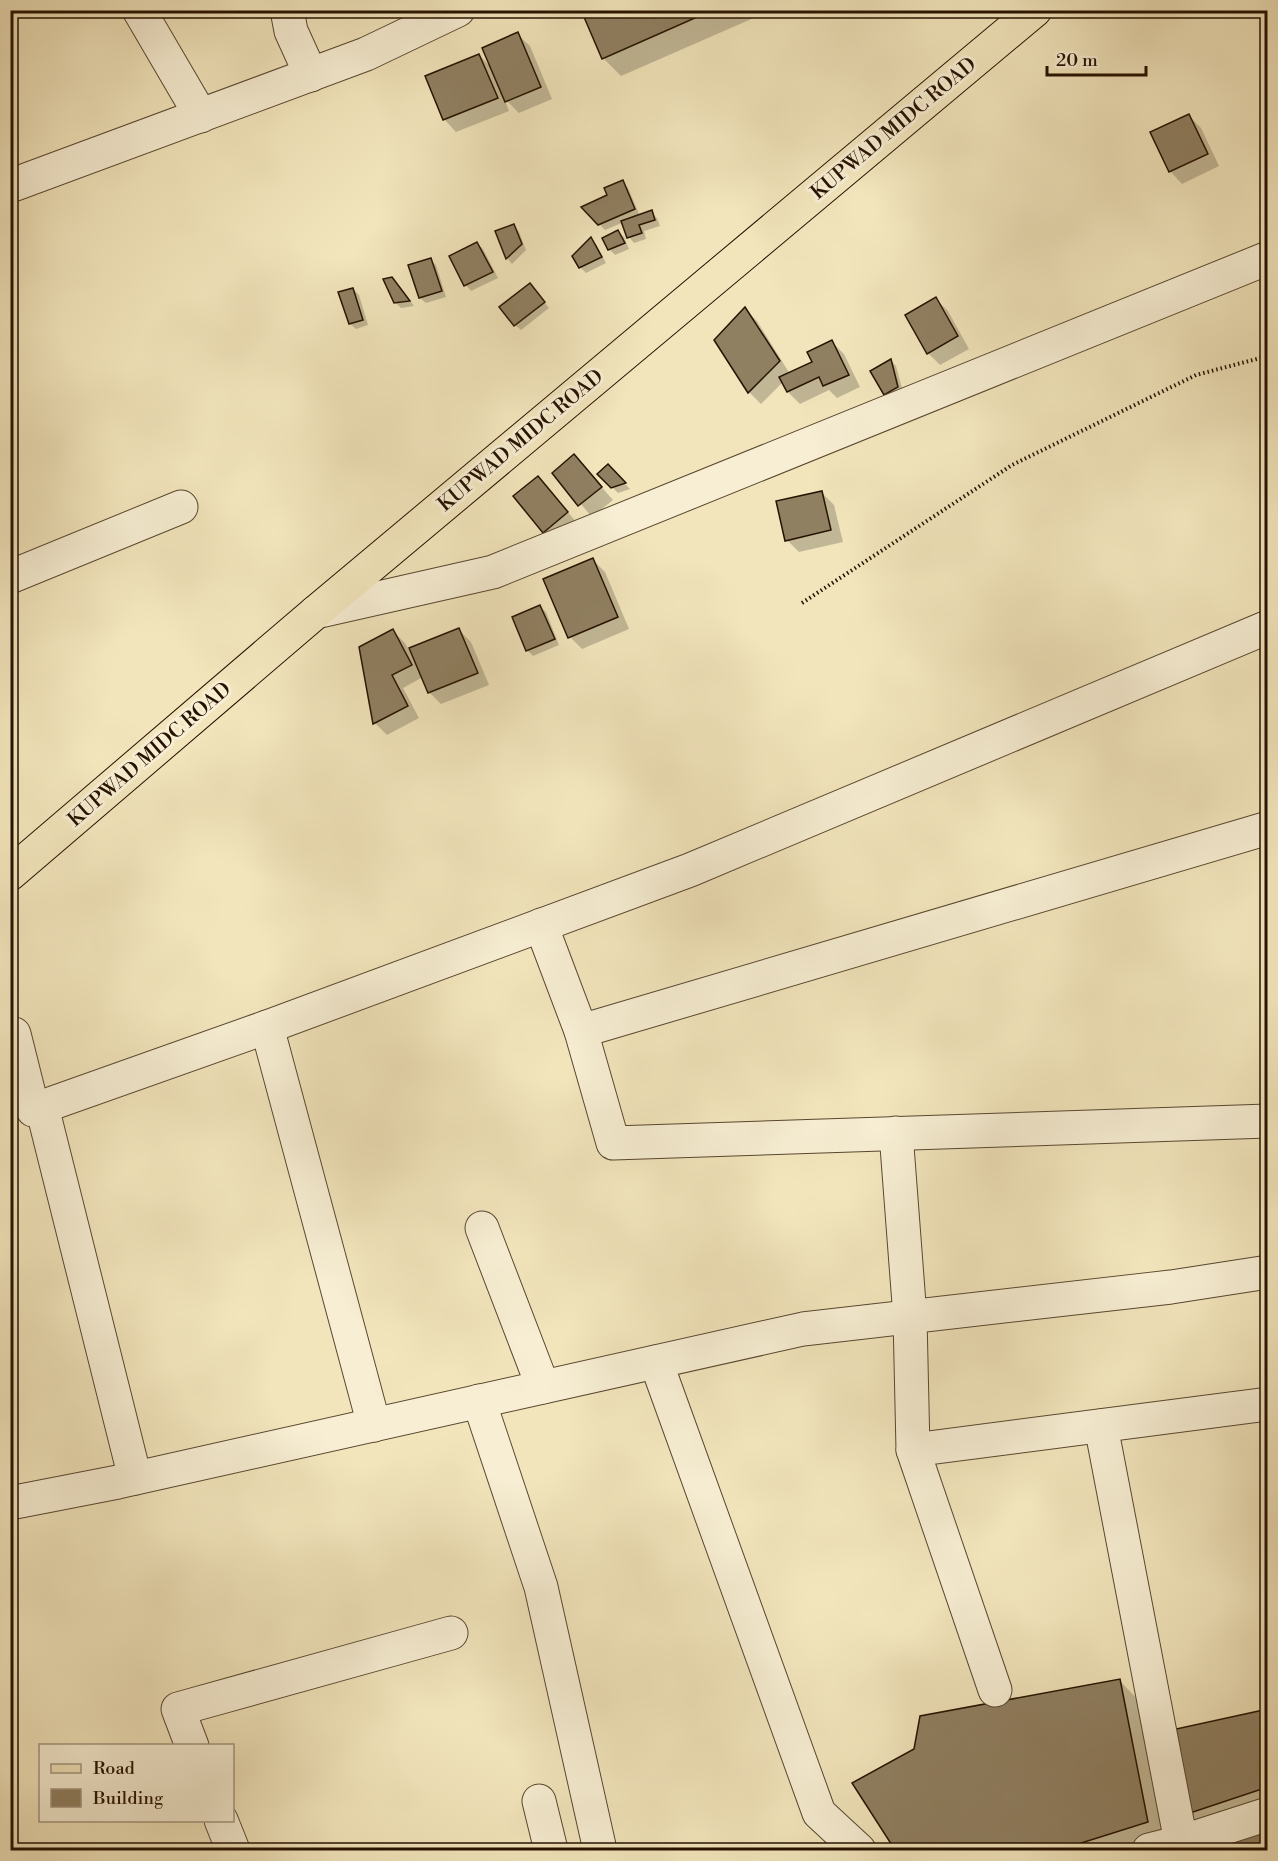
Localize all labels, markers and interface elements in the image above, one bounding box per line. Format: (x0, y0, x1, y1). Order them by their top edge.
scale bar (1047, 39, 1146, 77)
text: 20 m (1056, 49, 1098, 72)
street label: KUPWAD MIDC ROAD (806, 52, 982, 206)
street label: KUPWAD MIDC ROAD (433, 364, 609, 518)
street label: KUPWAD MIDC ROAD (63, 677, 237, 833)
legend (39, 1744, 234, 1822)
text: Road (93, 1757, 136, 1780)
text: Building (92, 1787, 164, 1810)

